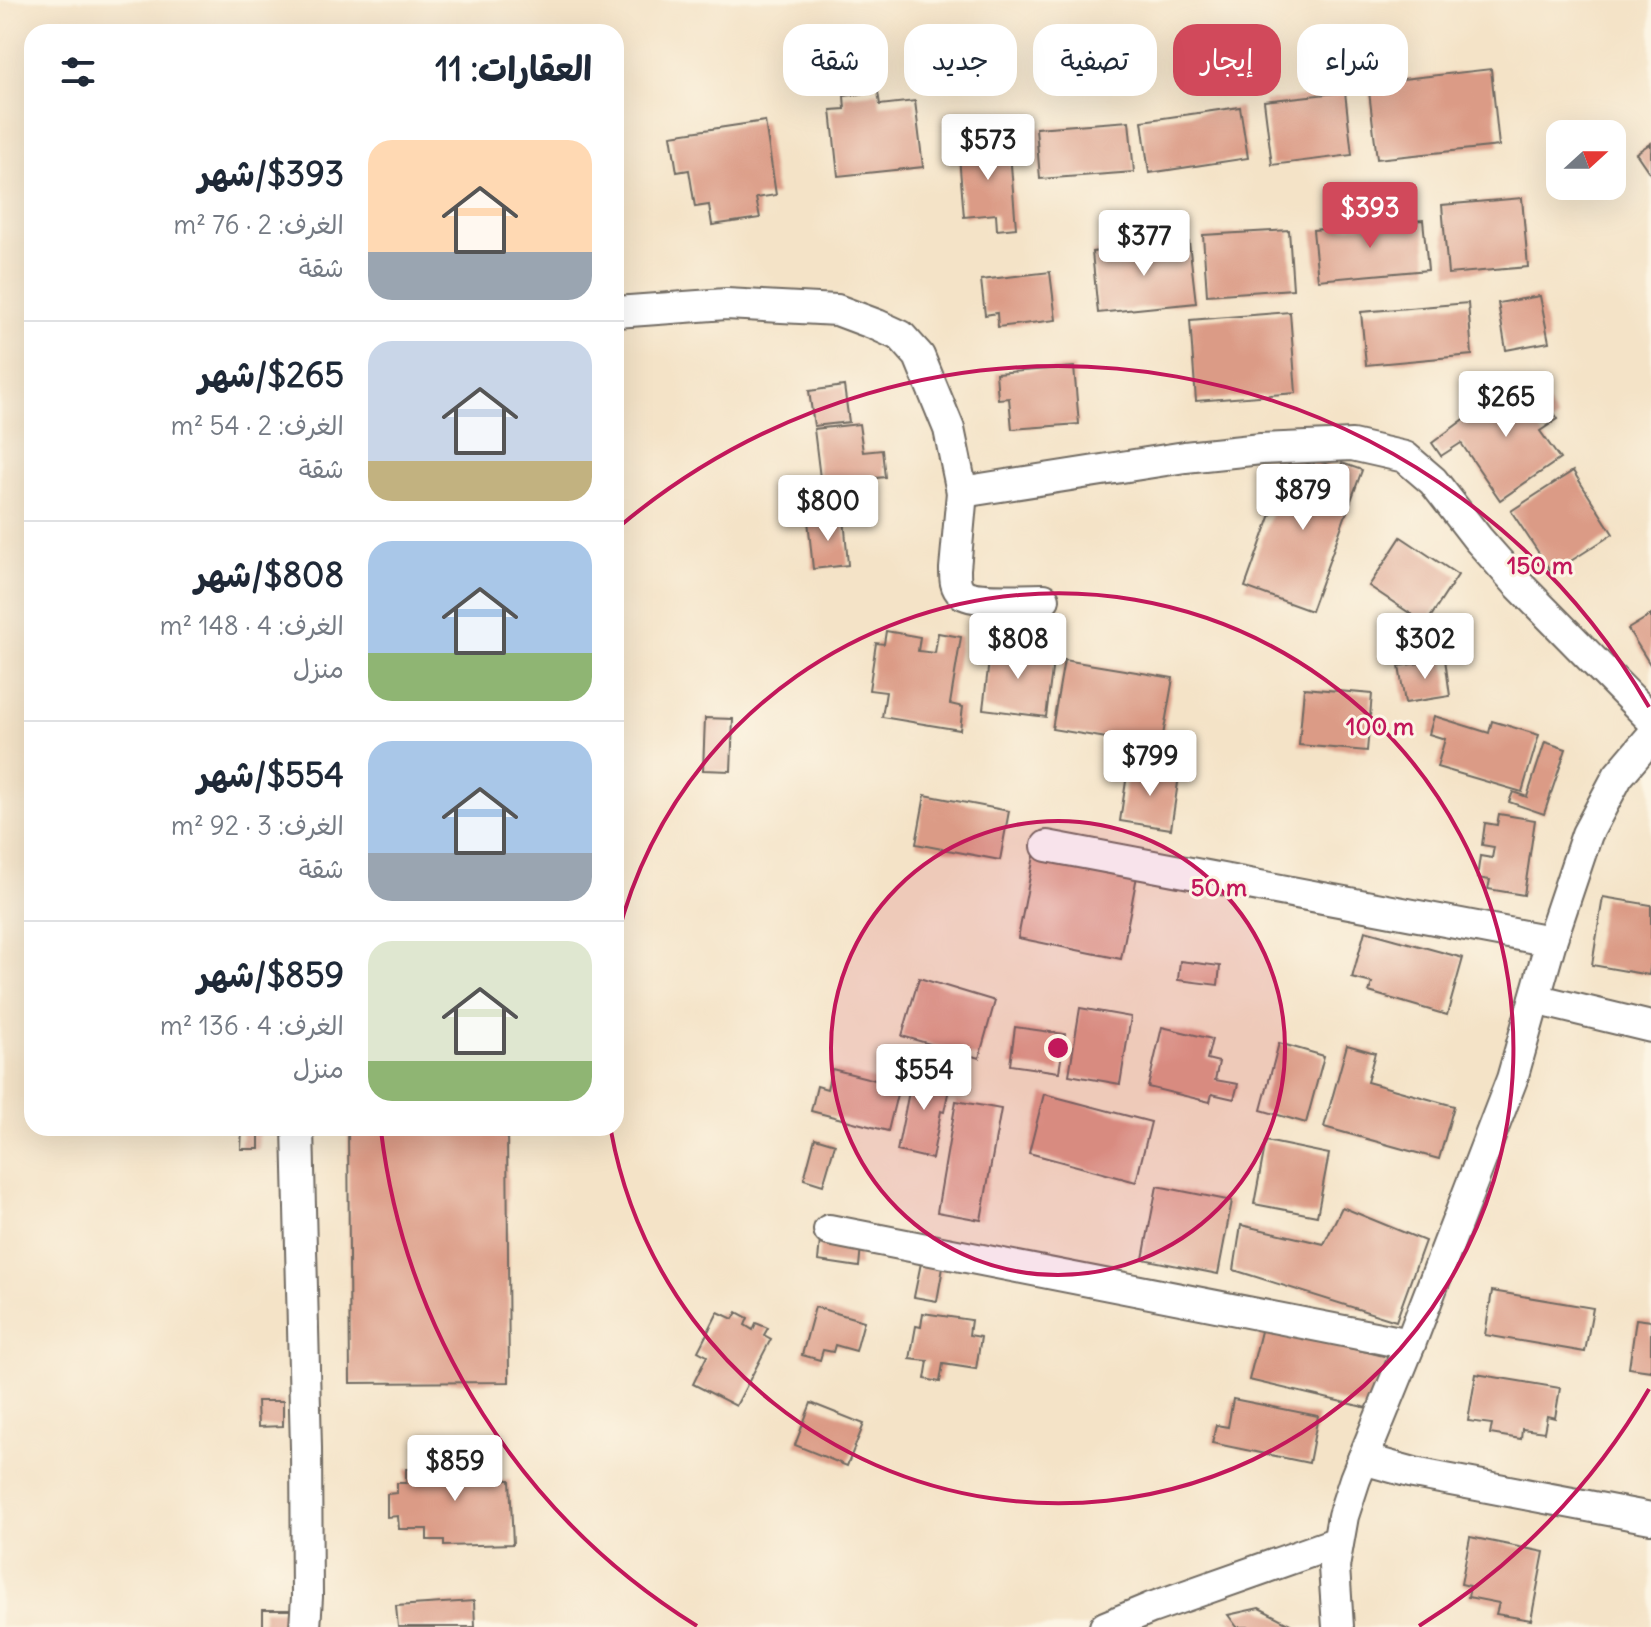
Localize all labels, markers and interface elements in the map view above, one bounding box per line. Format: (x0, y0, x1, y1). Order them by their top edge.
chip: شقة (783, 24, 888, 96)
chip: جديد (904, 24, 1017, 96)
chip: تصفية (1033, 24, 1157, 96)
chip: إيجار (1173, 24, 1281, 96)
chip: شراء (1297, 24, 1408, 96)
text: العقارات: 11 (435, 47, 592, 90)
icon: filters (56, 50, 100, 94)
pin: $573 (941, 114, 1035, 182)
north arrow (1546, 120, 1626, 200)
map controls (1546, 120, 1626, 200)
text: $573 (960, 123, 1016, 156)
text: $393/شهر (198, 152, 344, 195)
icon: home (432, 172, 528, 268)
pin: $393 (1323, 182, 1417, 250)
text: $393 (1341, 191, 1399, 224)
text: الغرف: 2 · 76 m² (173, 208, 344, 241)
pin: $377 (1097, 210, 1191, 278)
text: $377 (1117, 219, 1171, 252)
text: شقة (299, 251, 344, 284)
text: $265/شهر (199, 353, 344, 396)
pin: $265 (1459, 371, 1553, 439)
icon: home (432, 373, 528, 469)
text: $265 (1477, 380, 1535, 413)
text: الغرف: 2 · 54 m² (171, 409, 344, 442)
text: شقة (299, 452, 344, 485)
pin: $879 (1256, 464, 1350, 532)
text: $879 (1274, 473, 1332, 506)
pin: $800 (781, 475, 875, 543)
text: $800 (796, 484, 860, 517)
text: 150 m (1507, 550, 1573, 580)
text: $808/شهر (195, 553, 344, 596)
icon: home (432, 573, 528, 669)
text: الغرف: 4 · 148 m² (160, 609, 344, 642)
pin: $808 (971, 613, 1065, 681)
pin: $302 (1378, 613, 1472, 681)
text: $808 (987, 622, 1049, 655)
text: $302 (1395, 622, 1455, 655)
text: منزل (293, 652, 344, 685)
text: 100 m (1346, 711, 1414, 741)
pin: $799 (1103, 730, 1197, 798)
text: $799 (1121, 739, 1179, 772)
text: $554/شهر (198, 753, 344, 796)
icon: home (432, 773, 528, 869)
text: الغرف: 3 · 92 m² (171, 809, 344, 842)
text: شقة (299, 852, 344, 885)
text: 50 m (1191, 872, 1247, 902)
text: $859/شهر (198, 953, 344, 996)
icon: home (432, 973, 528, 1069)
text: الغرف: 4 · 136 m² (160, 1009, 344, 1042)
centre of rings (1044, 1034, 1072, 1062)
pin: $554 (877, 1044, 971, 1112)
text: منزل (293, 1052, 344, 1085)
text: $554 (894, 1053, 954, 1086)
pin: $859 (408, 1435, 502, 1503)
text: $859 (425, 1444, 485, 1477)

